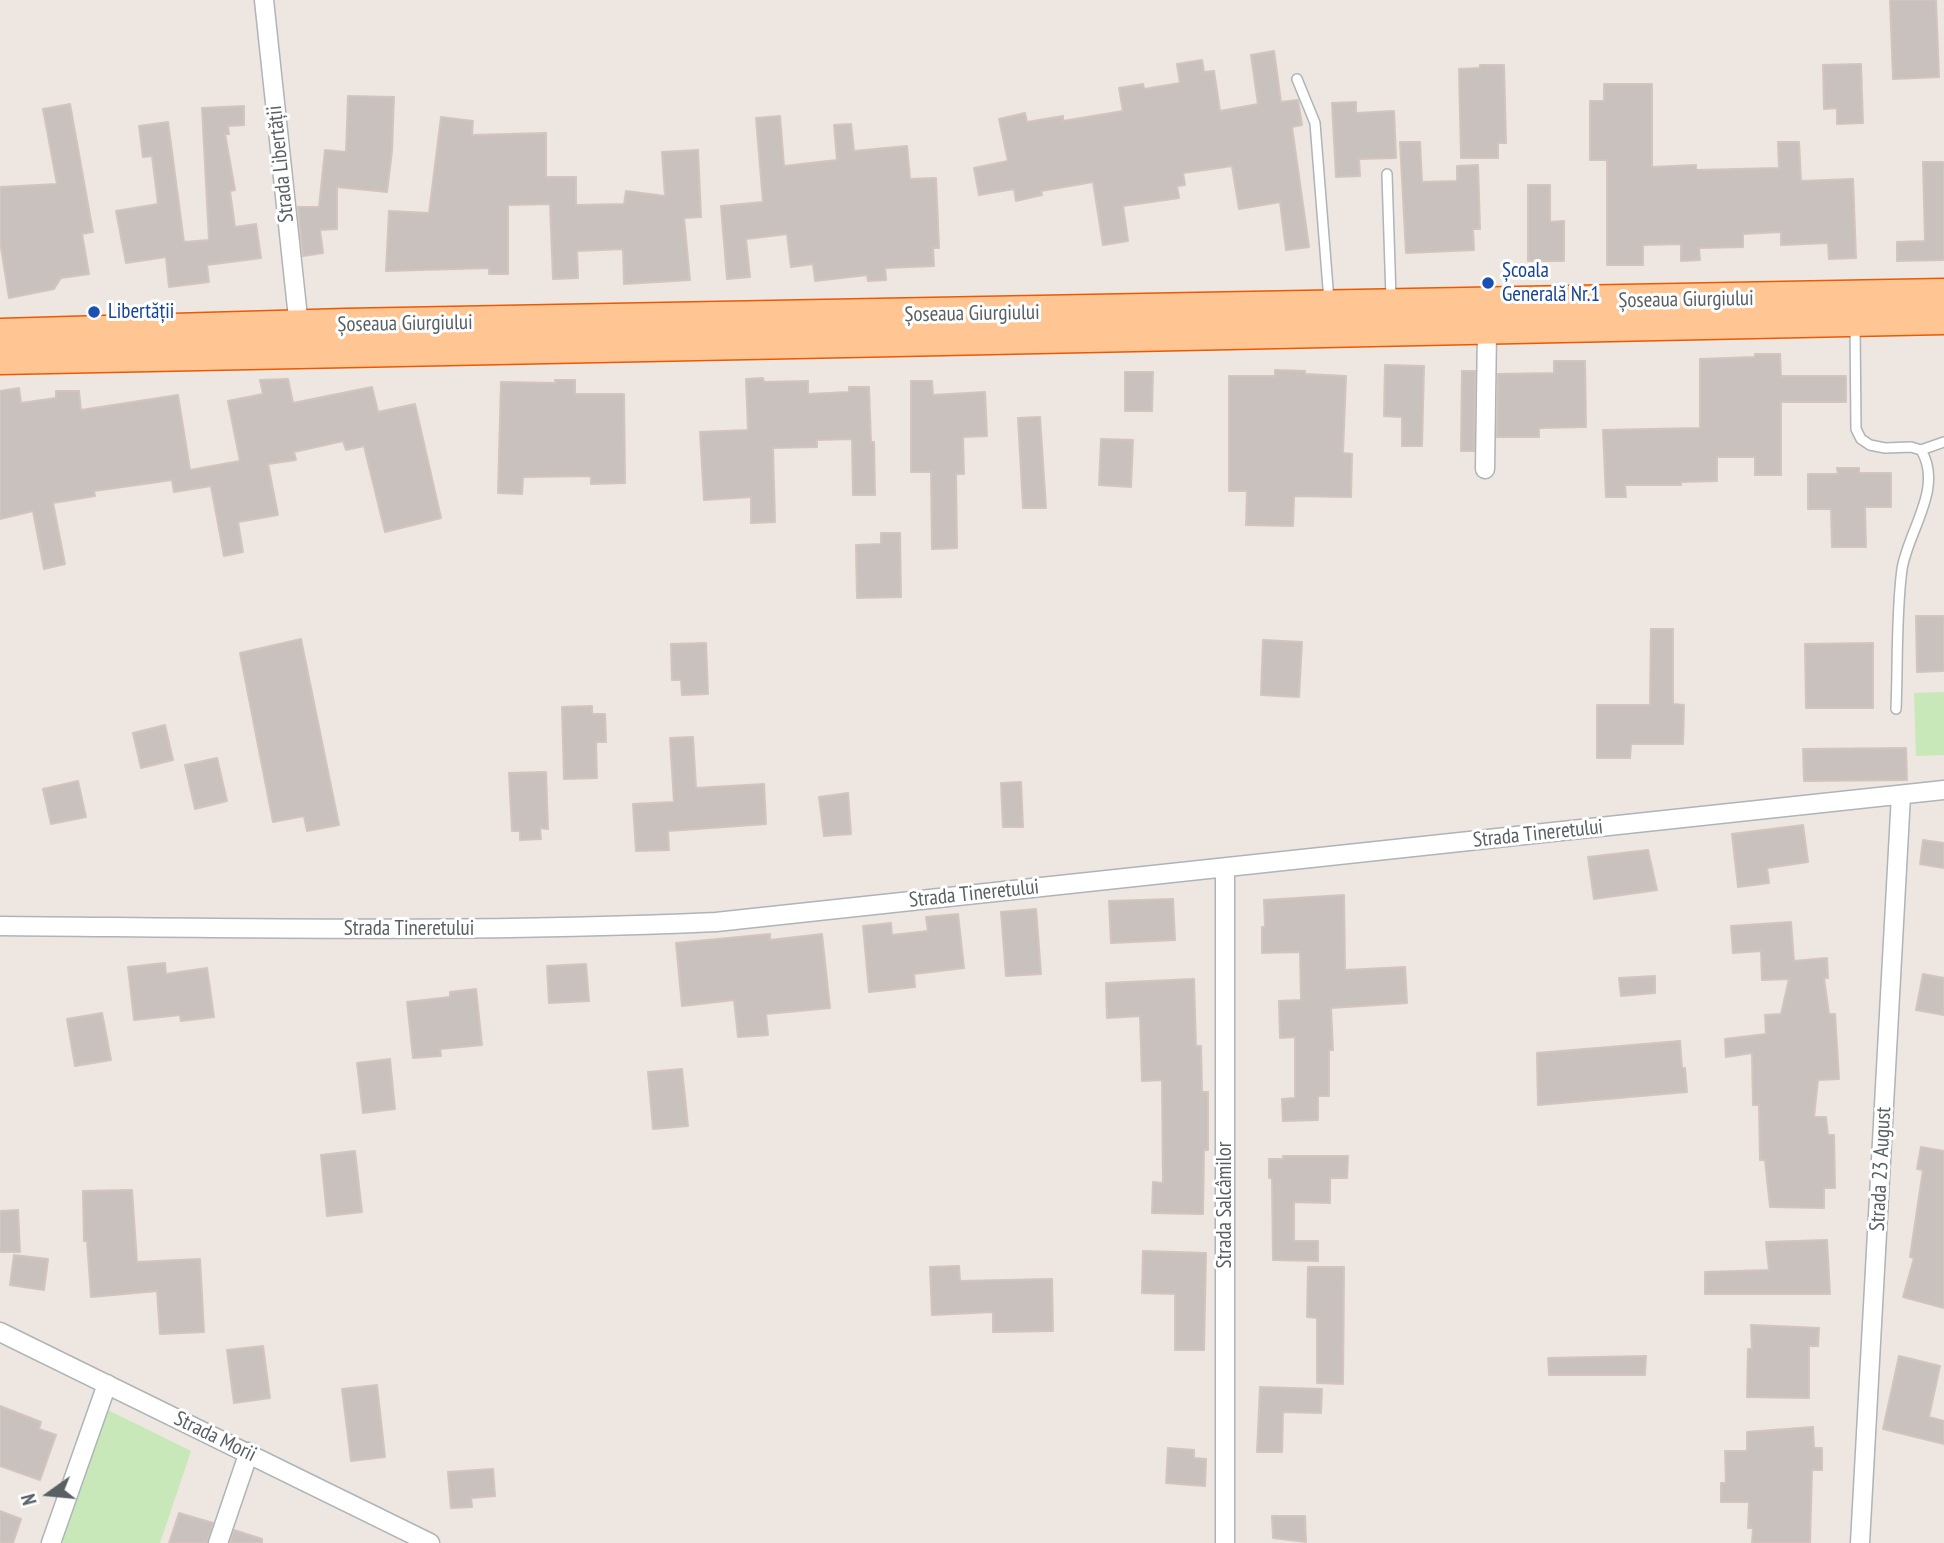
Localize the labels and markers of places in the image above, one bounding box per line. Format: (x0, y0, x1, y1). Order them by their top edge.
place label: Școala Generală Nr.1 (1502, 258, 1600, 308)
marker: Școala Generală Nr.1 (1480, 275, 1496, 291)
place label: Libertății (108, 299, 174, 325)
marker: Libertății (86, 304, 102, 320)

